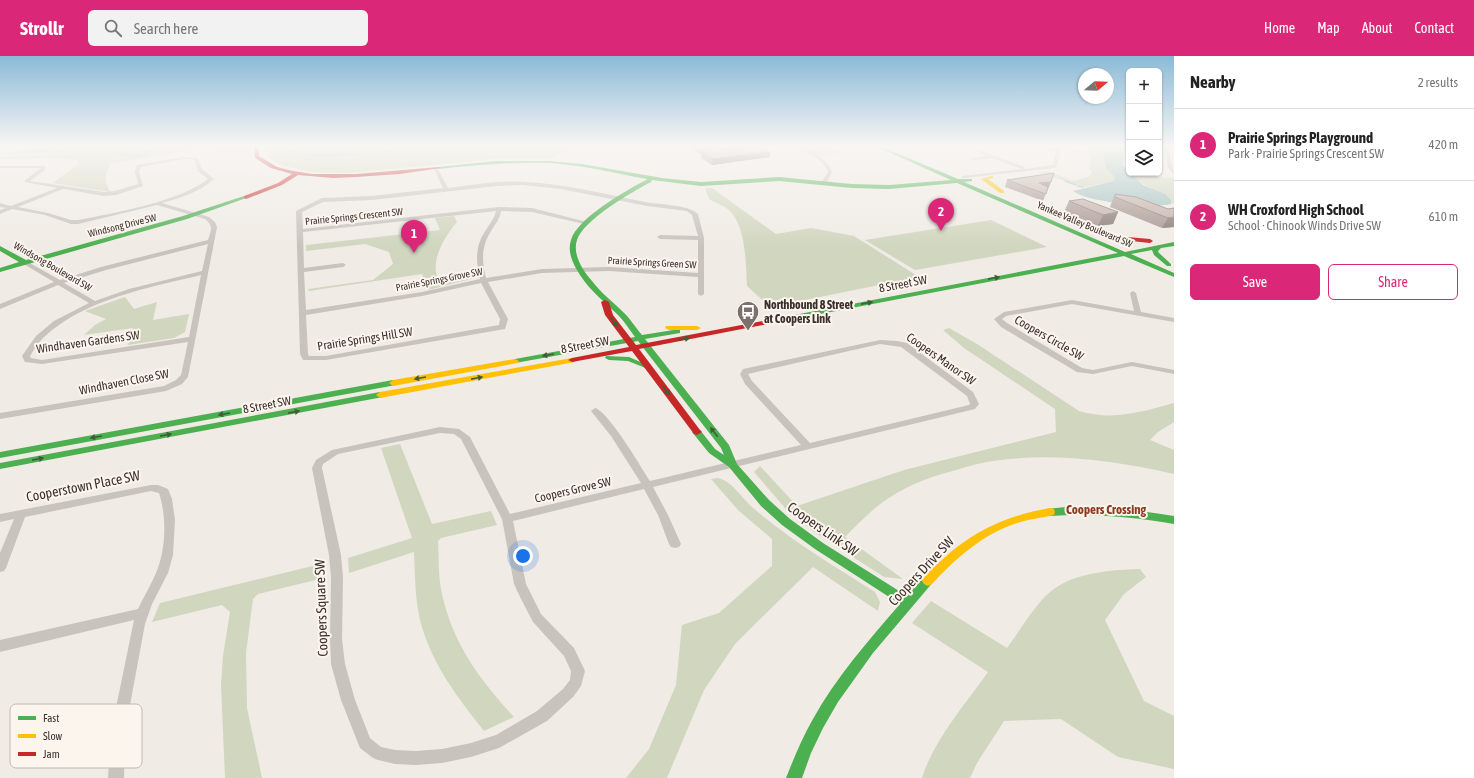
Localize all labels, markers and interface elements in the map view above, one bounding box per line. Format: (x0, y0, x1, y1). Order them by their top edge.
search box (88, 10, 368, 46)
text: Strollr (20, 17, 64, 39)
icon: search (102, 17, 124, 39)
text: Search here (134, 20, 198, 37)
text: Home (1264, 20, 1295, 36)
text: Map (1317, 20, 1340, 36)
text: About (1362, 20, 1393, 36)
text: Contact (1415, 20, 1454, 36)
north arrow (1078, 68, 1114, 104)
map controls (1126, 68, 1162, 176)
button: + (1126, 68, 1162, 104)
text: Nearby (1190, 72, 1236, 92)
text: 2 results (1418, 75, 1458, 90)
button: − (1126, 104, 1162, 140)
text: Prairie Springs Playground (1228, 129, 1373, 146)
text: 1 (1200, 137, 1206, 152)
text: 420 m (1429, 137, 1458, 152)
button: layers (1126, 140, 1162, 176)
text: Park · Prairie Springs Crescent SW (1228, 146, 1384, 161)
pin: 2 (928, 198, 954, 231)
street label: Yankee Valley Boulevard SW (1035, 199, 1135, 250)
text: WH Croxford High School (1228, 201, 1364, 218)
street label: Prairie Springs Crescent SW (305, 206, 404, 227)
text: 2 (1200, 209, 1206, 224)
text: 610 m (1429, 209, 1458, 224)
street label: Windsong Drive SW (87, 211, 158, 239)
text: School · Chinook Winds Drive SW (1228, 218, 1381, 233)
pin: 1 (401, 220, 427, 253)
street label: Windsong Boulevard SW (12, 240, 94, 294)
street label: Prairie Springs Green SW (607, 255, 697, 270)
button: Save (1190, 264, 1320, 300)
button: Share (1328, 264, 1458, 300)
street label: Prairie Springs Grove SW (395, 266, 484, 293)
street label: 8 Street SW (878, 272, 929, 296)
one-way arrow (988, 275, 1000, 281)
place label: Northbound 8 Street at Coopers Link (764, 298, 854, 326)
bus stop icon: Northbound 8 Street at Coopers Link (735, 299, 761, 332)
one-way arrow (861, 300, 873, 306)
street label: Coopers Circle SW (1012, 313, 1086, 364)
one-way arrow (610, 317, 619, 328)
street label: Prairie Springs Hill SW (316, 325, 414, 353)
street label: Windhaven Gardens SW (35, 328, 141, 356)
street label: Coopers Manor SW (904, 330, 979, 388)
street label: 8 Street SW (560, 333, 611, 357)
one-way arrow (678, 336, 690, 342)
one-way arrow (542, 352, 554, 358)
street label: Windhaven Close SW (78, 366, 170, 398)
one-way arrow (471, 374, 483, 380)
one-way arrow (414, 375, 427, 381)
one-way arrow (662, 385, 671, 396)
street label: 8 Street SW (242, 393, 293, 417)
one-way arrow (288, 408, 300, 414)
one-way arrow (218, 411, 230, 417)
one-way arrow (709, 426, 718, 437)
one-way arrow (160, 432, 172, 438)
one-way arrow (90, 434, 102, 440)
one-way arrow (32, 456, 44, 462)
street label: Cooperstown Place SW (25, 467, 142, 505)
street label: Coopers Grove SW (533, 474, 613, 506)
street label: Coopers Link SW (784, 499, 862, 560)
district label: Coopers Crossing (1066, 502, 1147, 517)
street label: Coopers Drive SW (885, 533, 958, 609)
your location (513, 546, 533, 566)
street label: Coopers Square SW (311, 558, 331, 657)
legend (10, 704, 142, 768)
text: Fast (43, 712, 59, 724)
text: Slow (43, 730, 62, 742)
text: Jam (43, 748, 60, 760)

